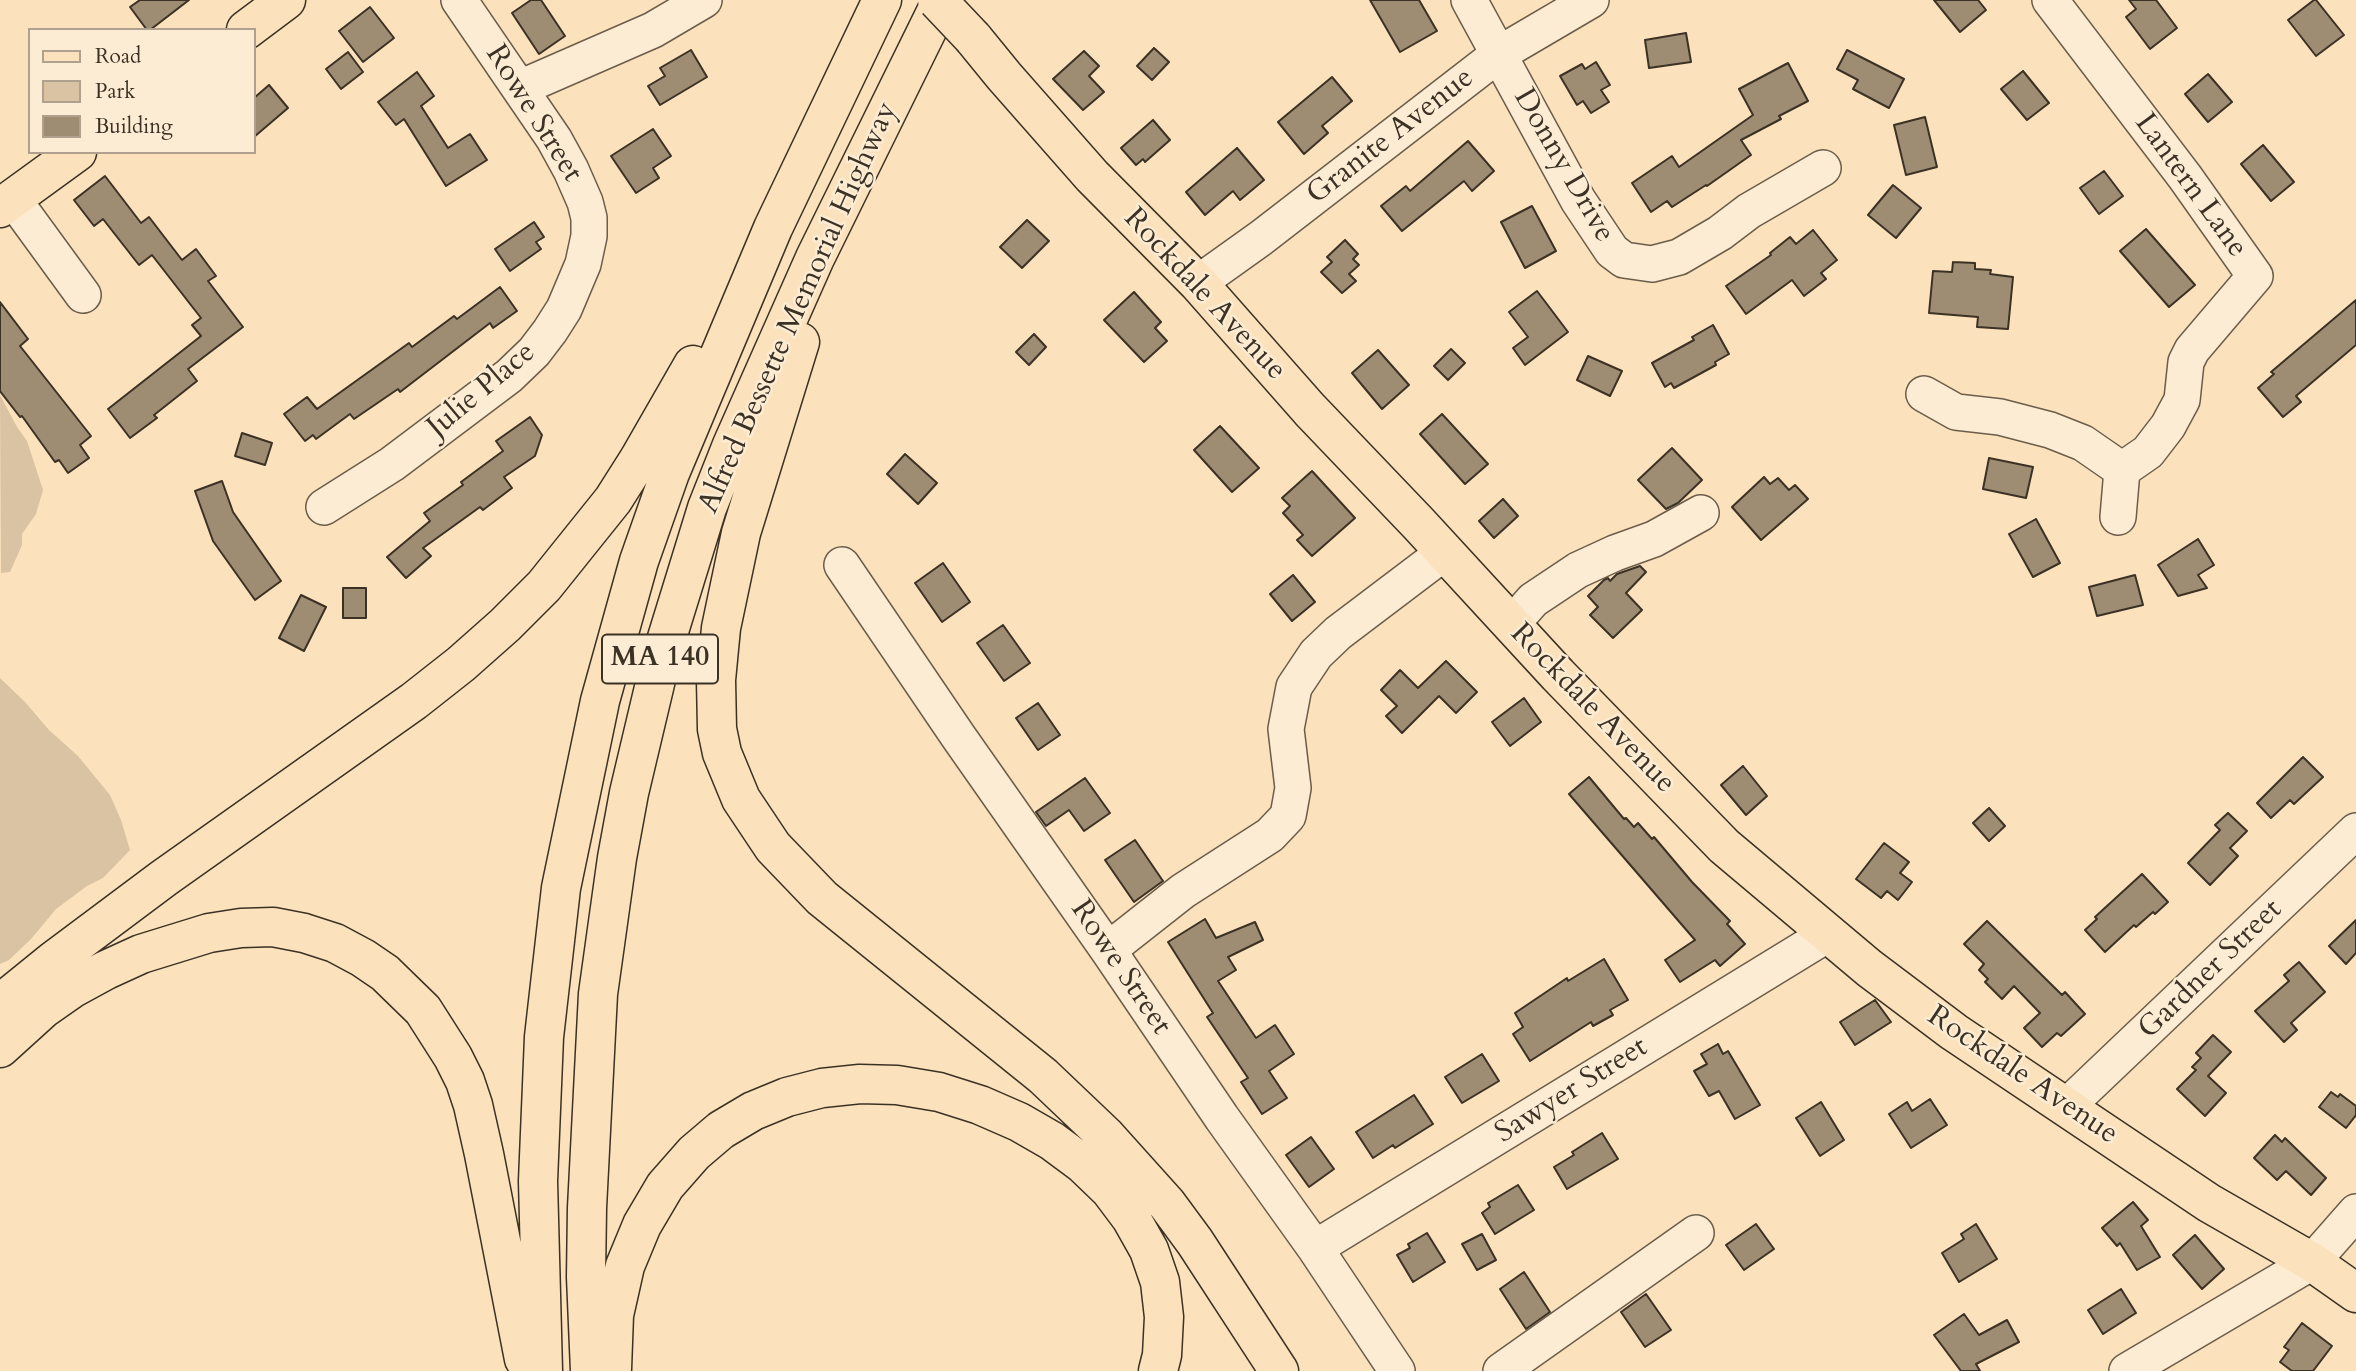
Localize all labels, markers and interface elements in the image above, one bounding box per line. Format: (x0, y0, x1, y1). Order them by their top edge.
legend (28, 28, 256, 154)
street label: Rowe Street (477, 39, 589, 189)
text: Road (95, 42, 141, 71)
street label: Granite Avenue (1300, 61, 1482, 213)
text: Park (95, 77, 135, 106)
street label: Donny Drive (1505, 83, 1621, 249)
street label: Alfred Bessette Memorial Highway (692, 97, 906, 519)
street label: Lantern Lane (2126, 107, 2254, 265)
text: Building (95, 112, 173, 141)
street label: Rockdale Avenue (1115, 201, 1293, 389)
street label: Julie Place (421, 335, 543, 447)
street label: Rockdale Avenue (1502, 617, 1682, 801)
road number: MA 140 (602, 634, 718, 684)
street label: Gardner Street (2132, 893, 2290, 1047)
street label: Rowe Street (1062, 894, 1178, 1042)
street label: Rockdale Avenue (1920, 999, 2124, 1153)
street label: Sawyer Street (1489, 1030, 1655, 1152)

